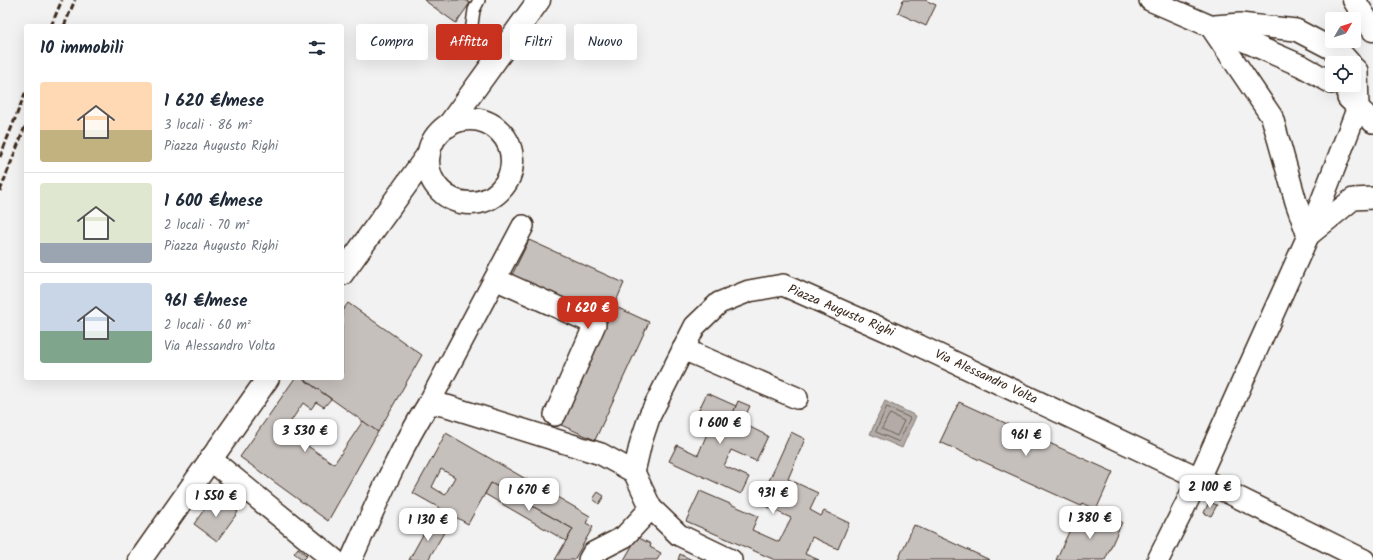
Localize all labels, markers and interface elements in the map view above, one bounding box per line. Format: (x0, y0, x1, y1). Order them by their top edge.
north arrow (1325, 12, 1361, 48)
map controls (1325, 12, 1361, 92)
chip: Compra (356, 24, 428, 60)
chip: Affitta (436, 24, 502, 60)
chip: Filtri (510, 24, 566, 60)
chip: Nuovo (574, 24, 637, 60)
text: 10 immobili (40, 35, 123, 62)
icon: filters (306, 37, 328, 59)
button: locate (1325, 56, 1361, 92)
text: 1 620 €/mese (164, 88, 264, 115)
icon: home (72, 98, 120, 146)
text: 3 locali · 86 m² (164, 115, 252, 136)
text: Piazza Augusto Righi (164, 136, 278, 157)
text: 1 600 €/mese (164, 188, 263, 215)
icon: home (72, 199, 120, 247)
text: 2 locali · 70 m² (164, 215, 250, 236)
text: Piazza Augusto Righi (164, 236, 278, 257)
street label: Piazza Augusto Righi (784, 279, 898, 343)
text: 961 €/mese (164, 288, 248, 315)
pin: 1 620 € (551, 296, 625, 330)
text: 1 620 € (566, 298, 610, 319)
icon: home (72, 299, 120, 347)
text: 2 locali · 60 m² (164, 315, 251, 336)
text: Via Alessandro Volta (164, 336, 275, 357)
street label: Via Alessandro Volta (931, 344, 1041, 410)
pin: 1 600 € (683, 411, 757, 445)
text: 1 600 € (699, 413, 741, 434)
pin: 3 530 € (268, 419, 342, 453)
text: 3 530 € (282, 421, 328, 442)
pin: 961 € (998, 423, 1054, 457)
text: 961 € (1011, 425, 1041, 446)
pin: 2 100 € (1173, 475, 1247, 509)
text: 2 100 € (1188, 477, 1232, 498)
pin: 1 670 € (492, 478, 566, 512)
text: 1 670 € (508, 480, 550, 501)
pin: 931 € (745, 481, 801, 515)
text: 931 € (758, 483, 788, 504)
pin: 1 550 € (179, 484, 253, 518)
text: 1 550 € (195, 486, 237, 507)
pin: 1 380 € (1053, 506, 1127, 540)
pin: 1 130 € (391, 508, 465, 542)
text: 1 380 € (1068, 508, 1112, 529)
text: 1 130 € (408, 510, 448, 531)

